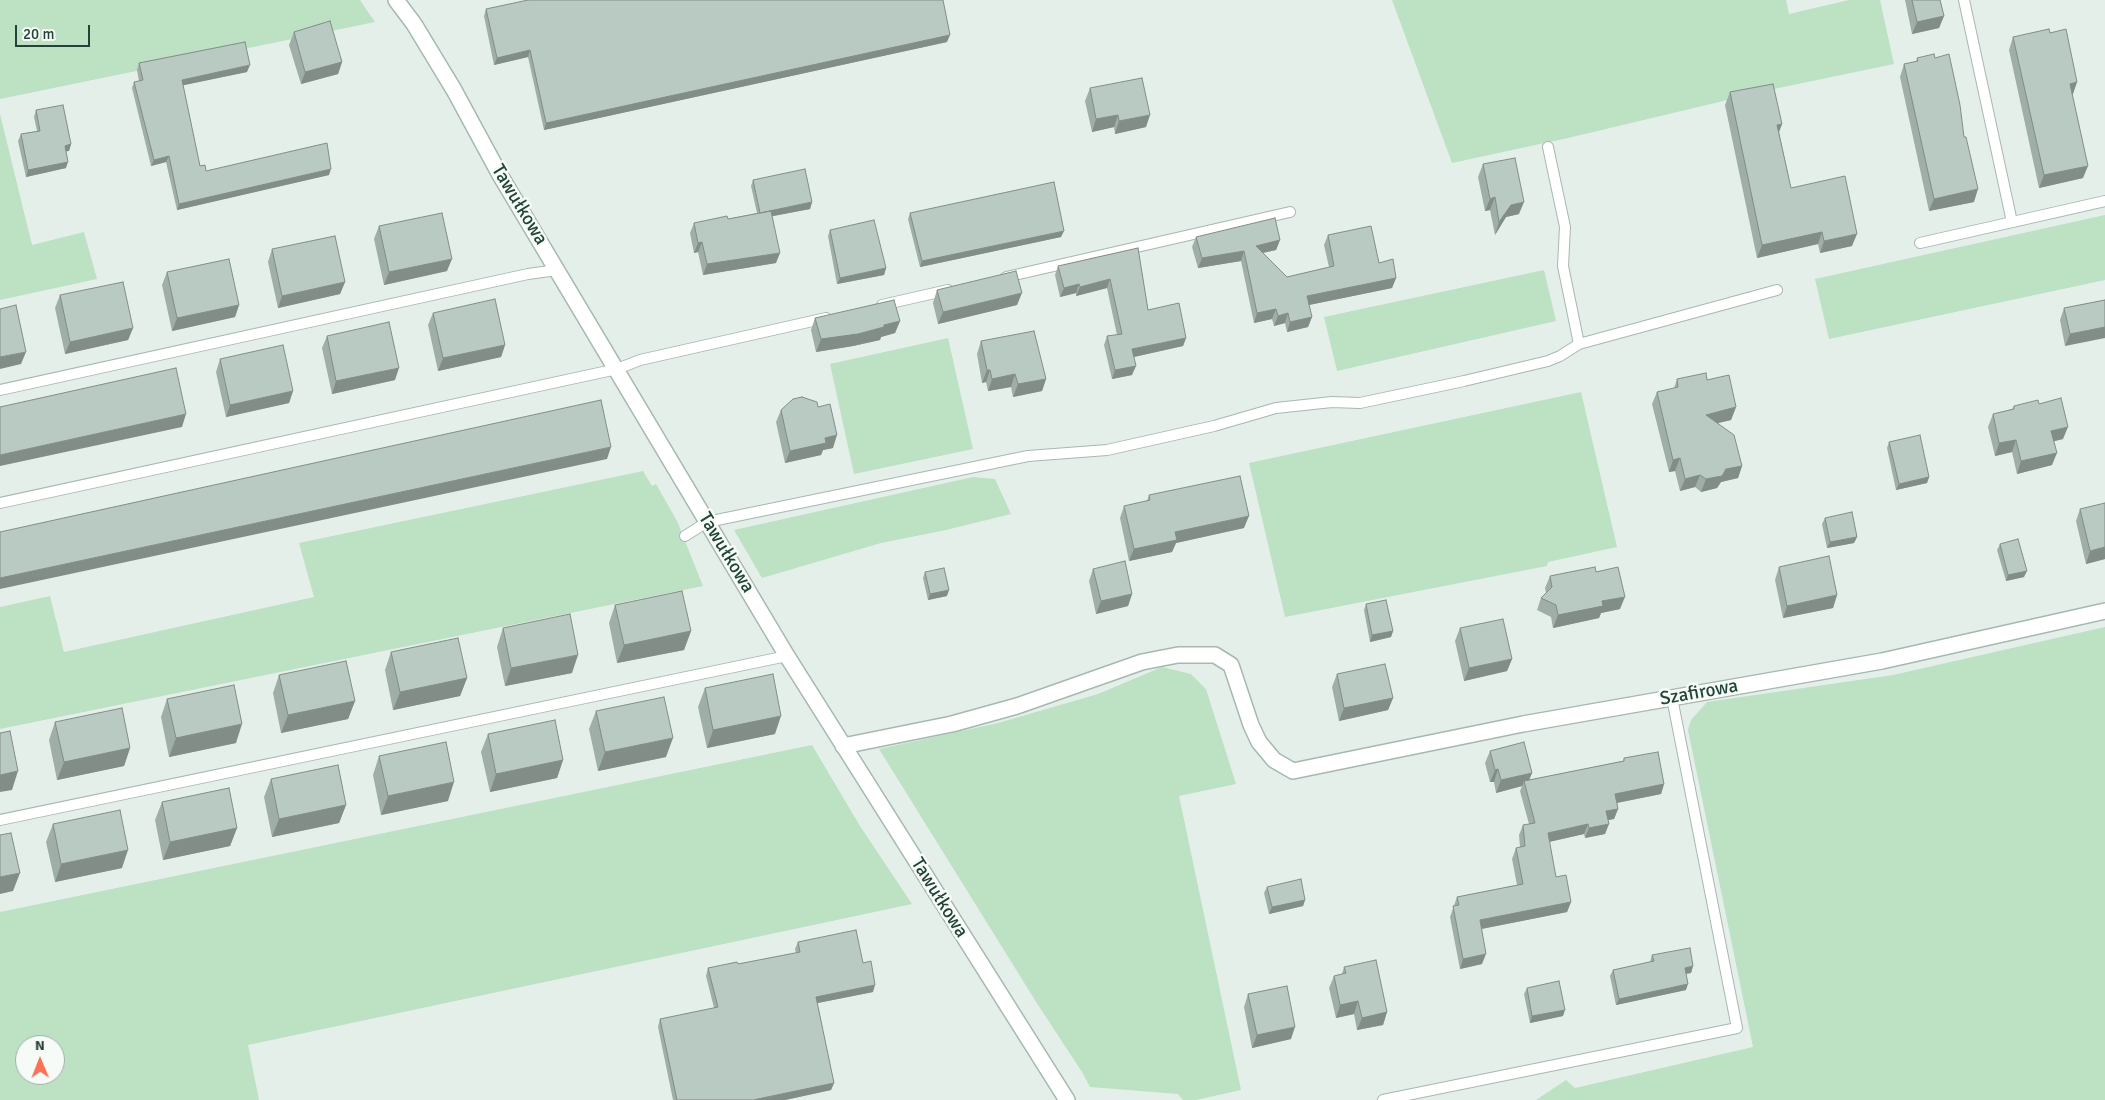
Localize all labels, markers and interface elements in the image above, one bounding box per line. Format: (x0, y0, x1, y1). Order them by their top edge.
scale bar (18, 15, 92, 47)
text: 20 m (23, 25, 54, 43)
street label: Tawułkowa (486, 161, 552, 249)
street label: Tawułkowa (693, 509, 759, 597)
street label: Szafirowa (1658, 675, 1740, 711)
street label: Tawułkowa (906, 854, 972, 942)
north arrow (15, 1035, 65, 1085)
text: N (35, 1037, 45, 1054)

